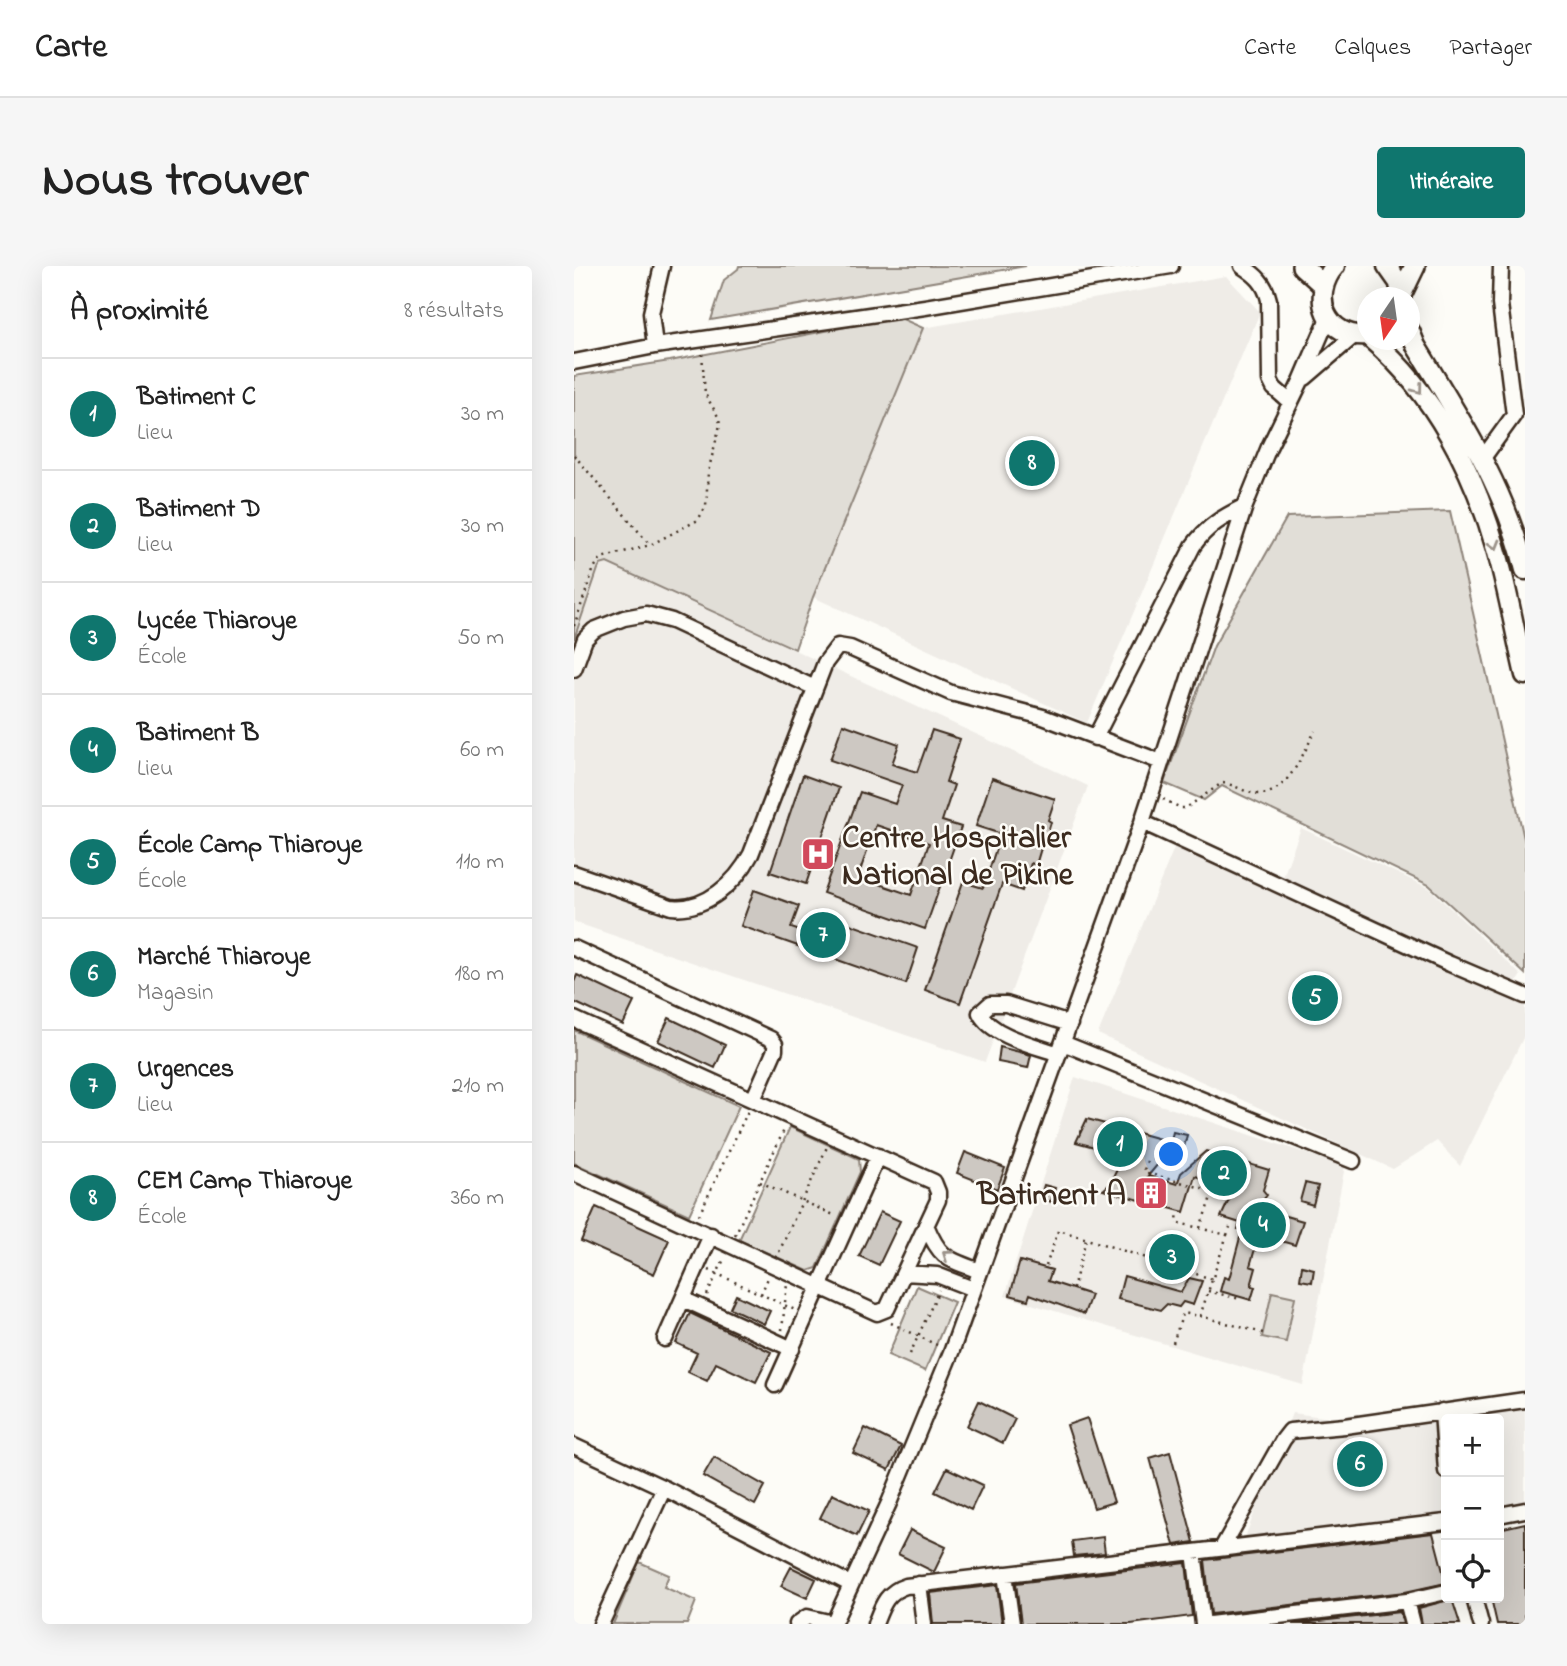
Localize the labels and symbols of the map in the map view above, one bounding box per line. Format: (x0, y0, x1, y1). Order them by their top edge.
north arrow (1357, 287, 1420, 350)
one-way arrow (1410, 382, 1422, 394)
pin: 8 (1009, 437, 1055, 489)
one-way arrow (1486, 539, 1501, 551)
place label: Centre Hospitalier National de Pikine (842, 816, 1075, 900)
hospital icon: Centre Hospitalier National de Pikine (799, 835, 837, 873)
pin: 7 (800, 909, 846, 961)
pin: 5 (1292, 972, 1338, 1024)
pin: 1 (1097, 1118, 1143, 1170)
your location (1154, 1137, 1188, 1171)
pin: 2 (1201, 1147, 1247, 1199)
place label: Batiment A (975, 1173, 1126, 1220)
building icon: Batiment A (1132, 1174, 1170, 1212)
pin: 4 (1240, 1199, 1286, 1251)
pin: 3 (1149, 1231, 1195, 1283)
one-way arrow (942, 1251, 954, 1263)
pin: 6 (1337, 1438, 1383, 1490)

